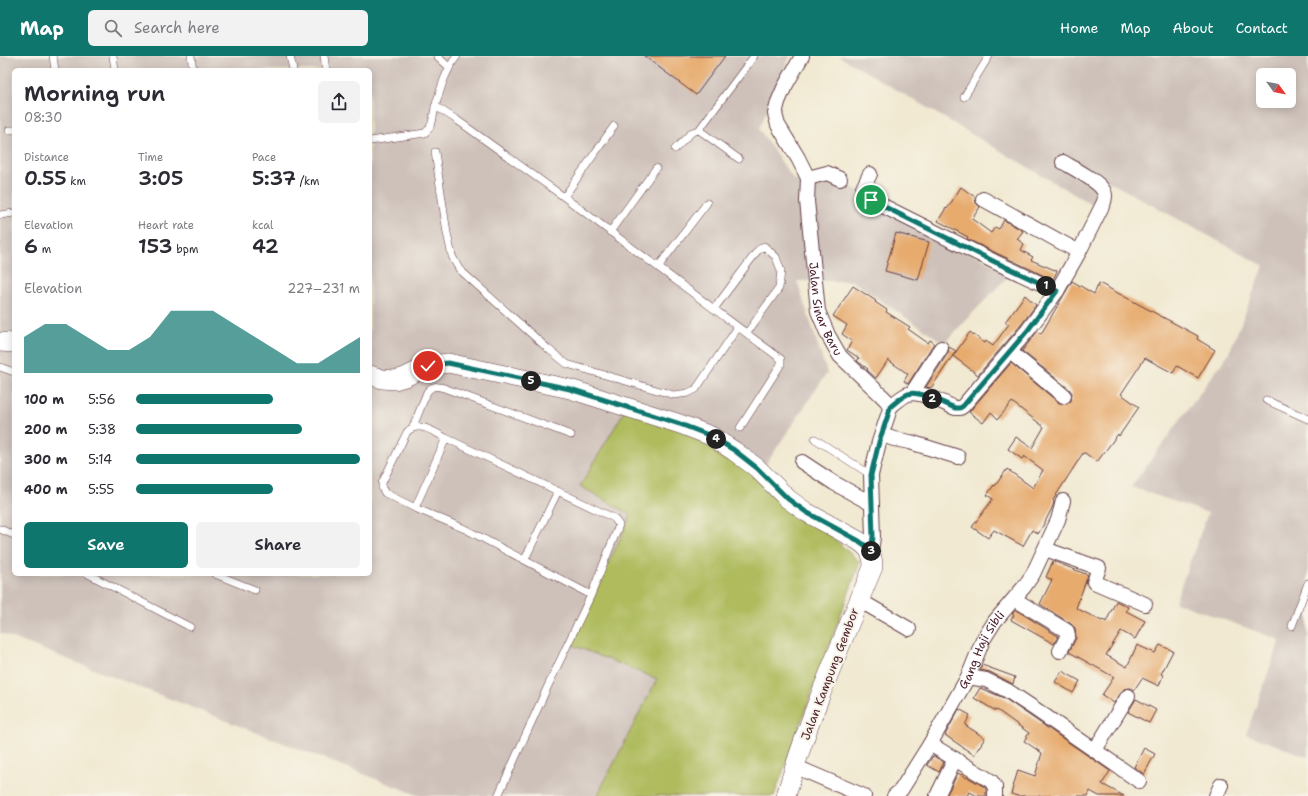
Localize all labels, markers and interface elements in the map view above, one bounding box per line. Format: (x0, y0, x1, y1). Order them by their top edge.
search box (88, 10, 368, 46)
text: Map (20, 16, 64, 41)
icon: search (102, 17, 124, 39)
text: Search here (134, 18, 220, 38)
text: Home (1060, 19, 1099, 37)
text: Map (1121, 19, 1151, 37)
text: About (1173, 19, 1214, 37)
text: Contact (1236, 19, 1288, 37)
north arrow (1256, 68, 1296, 108)
map controls (1256, 68, 1296, 108)
text: Morning run (24, 79, 165, 108)
button: share (318, 81, 360, 123)
text: 08:30 (24, 109, 62, 126)
text: Distance (24, 150, 69, 165)
text: Time (138, 150, 163, 165)
text: Pace (252, 150, 276, 165)
text: 0.55 (24, 165, 67, 191)
text: 3:05 (138, 165, 183, 191)
text: 5:37 (252, 165, 296, 191)
text: km (67, 174, 86, 189)
text: /km (296, 174, 319, 189)
pin (854, 183, 888, 217)
icon: arrive (860, 189, 882, 211)
text: Elevation (24, 218, 73, 233)
text: Heart rate (138, 218, 194, 233)
text: kcal (252, 218, 273, 233)
text: 6 (24, 233, 38, 259)
text: 153 (138, 233, 173, 259)
text: 42 (252, 233, 279, 259)
text: m (38, 242, 51, 257)
text: bpm (173, 242, 198, 257)
street label: Jalan Sinar Baru (805, 261, 846, 359)
pin: 1 (1036, 276, 1056, 296)
text: 1 (1043, 278, 1049, 293)
text: Elevation (24, 280, 82, 297)
text: 227–231 m (287, 280, 360, 297)
pin (411, 349, 445, 383)
icon: check (417, 355, 439, 377)
pin: 5 (521, 371, 541, 391)
text: 5 (528, 373, 534, 388)
pin: 2 (922, 389, 942, 409)
text: 100 m (24, 391, 64, 408)
text: 5:56 (88, 391, 116, 408)
text: 2 (928, 391, 936, 406)
text: 200 m (24, 421, 67, 438)
text: 5:38 (88, 421, 116, 438)
pin: 4 (706, 429, 726, 449)
text: 4 (712, 431, 720, 446)
text: 300 m (24, 451, 68, 468)
text: 5:14 (88, 451, 112, 468)
text: 400 m (24, 481, 68, 498)
text: 5:55 (88, 481, 114, 498)
button: Save (24, 522, 188, 568)
button: Share (196, 522, 360, 568)
pin: 3 (861, 541, 881, 561)
text: 3 (867, 543, 875, 558)
street label: Jalan Kampung Gembor (797, 605, 863, 742)
street label: Gang Haji Sibli (955, 608, 1008, 692)

